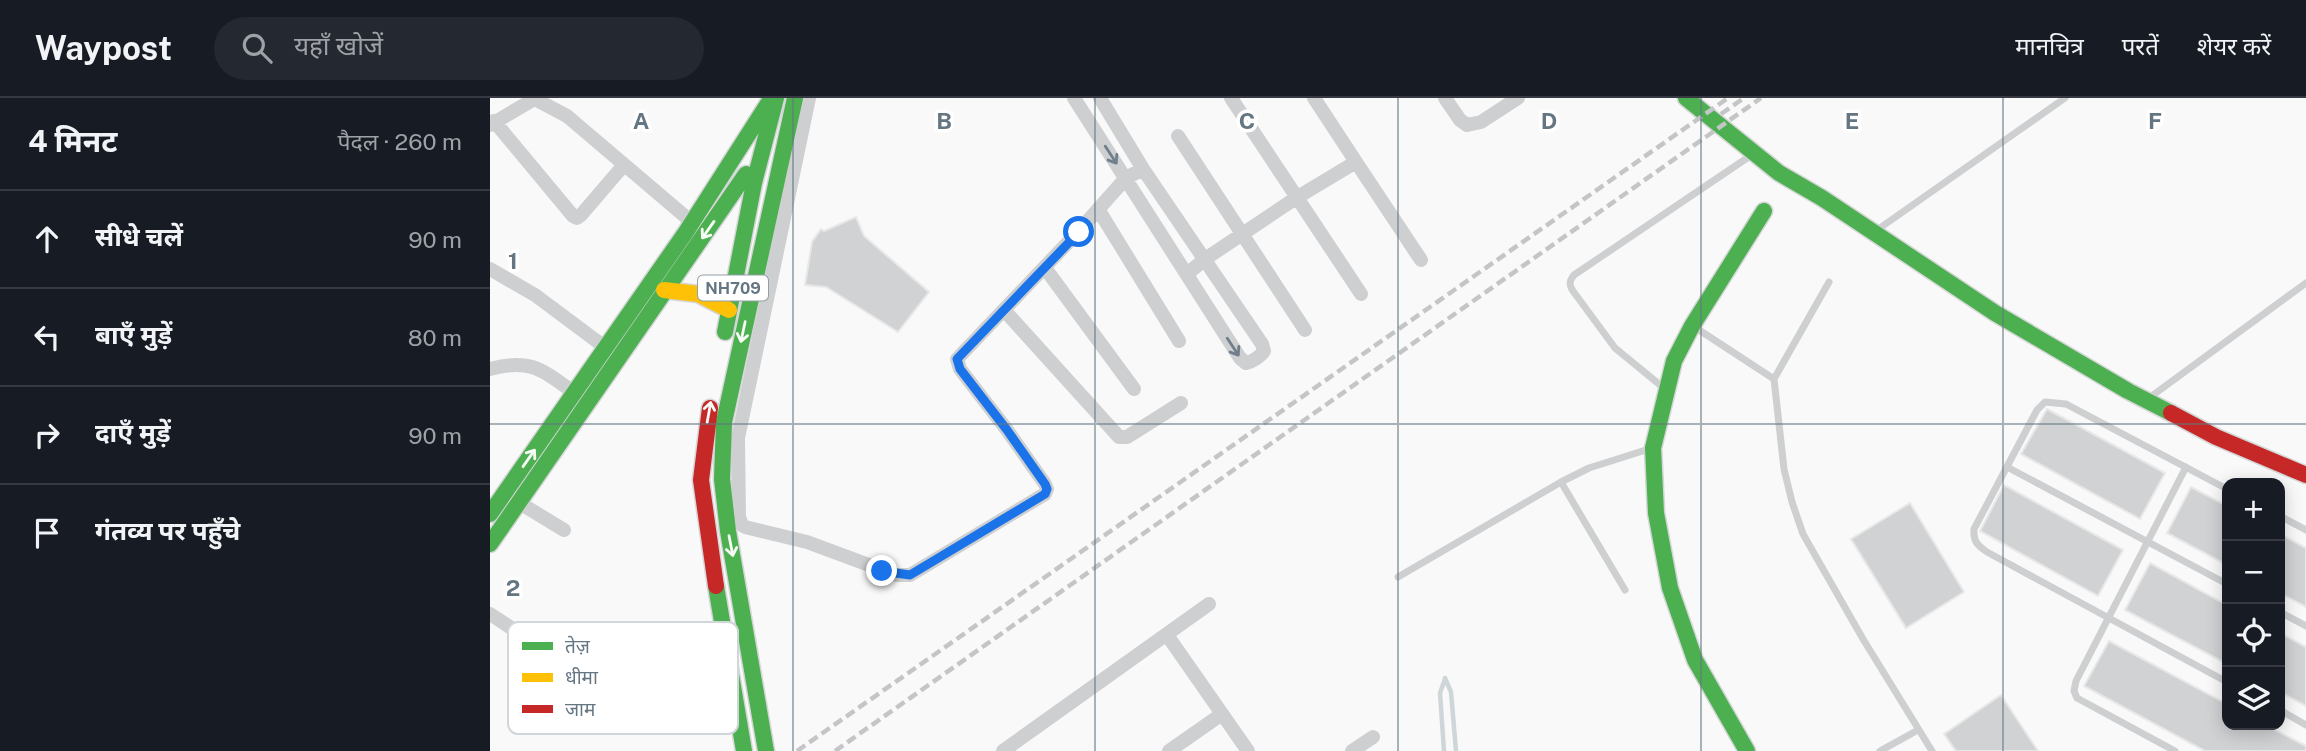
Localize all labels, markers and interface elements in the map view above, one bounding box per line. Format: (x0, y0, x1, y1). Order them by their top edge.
search box (214, 17, 704, 80)
text: Waypost (35, 29, 172, 67)
icon: search (238, 29, 276, 67)
text: यहाँ खोजें (294, 30, 383, 61)
text: मानचित्र (2015, 32, 2084, 60)
text: परतें (2122, 32, 2159, 60)
text: शेयर करें (2197, 32, 2271, 60)
text: A (633, 107, 650, 134)
text: B (936, 107, 952, 134)
text: C (1239, 107, 1255, 134)
text: D (1541, 107, 1557, 134)
text: E (1845, 107, 1859, 134)
text: F (2148, 107, 2162, 134)
text: 4 मिनट (28, 123, 117, 159)
text: पैदल · 260 m (337, 128, 462, 155)
one-way arrow (1104, 145, 1119, 164)
route start (1063, 216, 1094, 247)
icon: ahead (28, 220, 66, 258)
one-way arrow (701, 220, 715, 239)
text: सीधे चलें (95, 221, 183, 252)
text: 90 m (408, 226, 462, 253)
text: 1 (508, 247, 518, 274)
road number: NH709 (698, 276, 768, 300)
icon: left (28, 318, 66, 356)
text: बाएँ मुड़ें (95, 319, 172, 350)
one-way arrow (736, 320, 750, 343)
text: 80 m (408, 324, 462, 351)
one-way arrow (1226, 337, 1241, 356)
one-way arrow (703, 401, 717, 424)
icon: right (28, 416, 66, 454)
text: दाएँ मुड़ें (95, 417, 171, 448)
text: 90 m (408, 422, 462, 449)
one-way arrow (522, 449, 536, 468)
map controls (2222, 478, 2285, 730)
button: + (2222, 478, 2285, 541)
icon: arrive (28, 514, 66, 552)
text: गंतव्य पर पहुँचे (95, 515, 240, 546)
one-way arrow (725, 534, 738, 557)
button: − (2222, 541, 2285, 604)
route end (866, 555, 897, 586)
text: 2 (506, 574, 520, 601)
button: locate (2222, 604, 2285, 667)
legend (508, 622, 738, 734)
text: तेज़ (565, 635, 591, 657)
text: धीमा (565, 666, 599, 688)
button: layers (2222, 667, 2285, 730)
text: जाम (565, 698, 596, 720)

